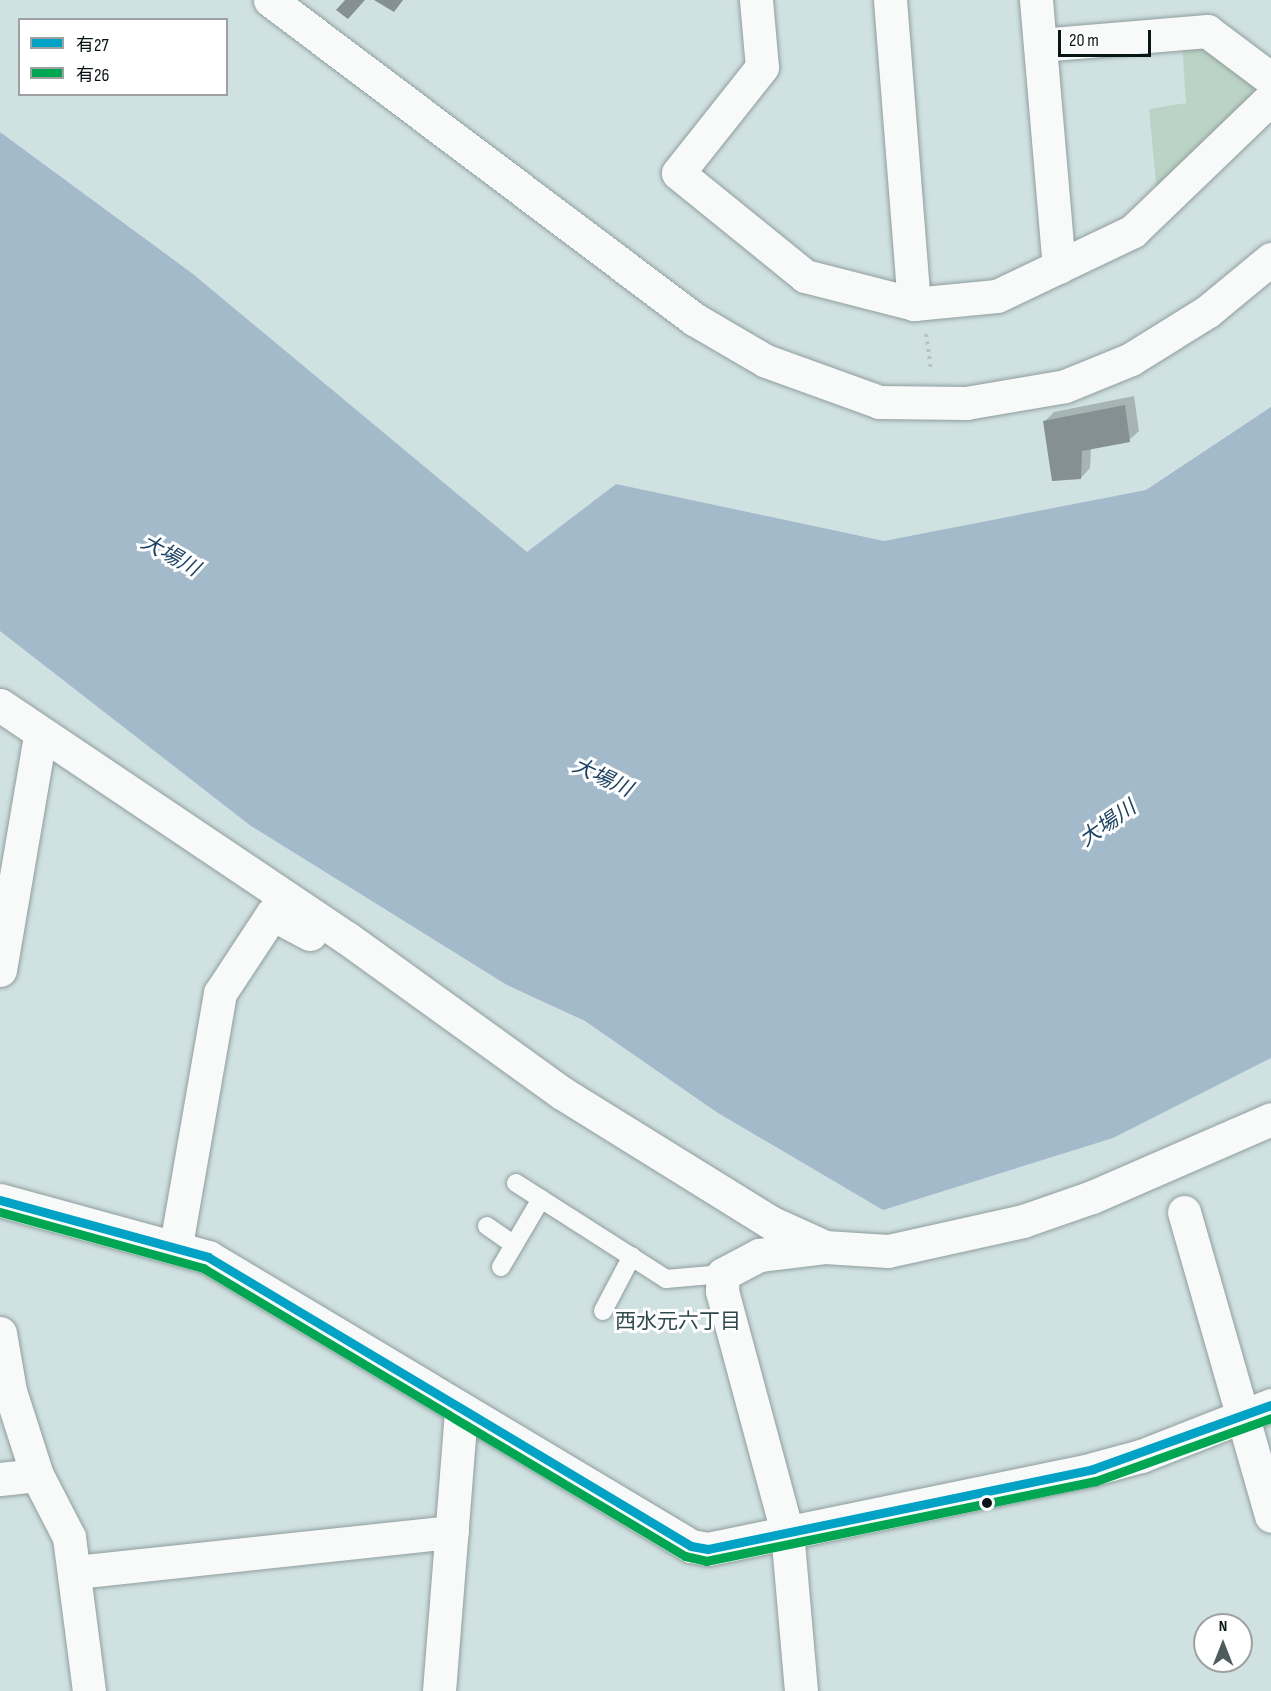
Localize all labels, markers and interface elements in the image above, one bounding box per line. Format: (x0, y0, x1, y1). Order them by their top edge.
legend (18, 18, 228, 96)
scale bar (1061, 18, 1154, 56)
text: 20 m (1069, 30, 1099, 51)
text: 有27 (76, 35, 109, 56)
text: 有26 (76, 65, 109, 86)
water label: 大場川 (136, 530, 204, 582)
water label: 大場川 (568, 753, 636, 803)
water label: 大場川 (1075, 796, 1141, 852)
district label: 西水元六丁目 (615, 1309, 741, 1335)
unlabelled marker (981, 1497, 993, 1509)
north arrow (1193, 1613, 1253, 1673)
text: N (1219, 1617, 1227, 1636)

